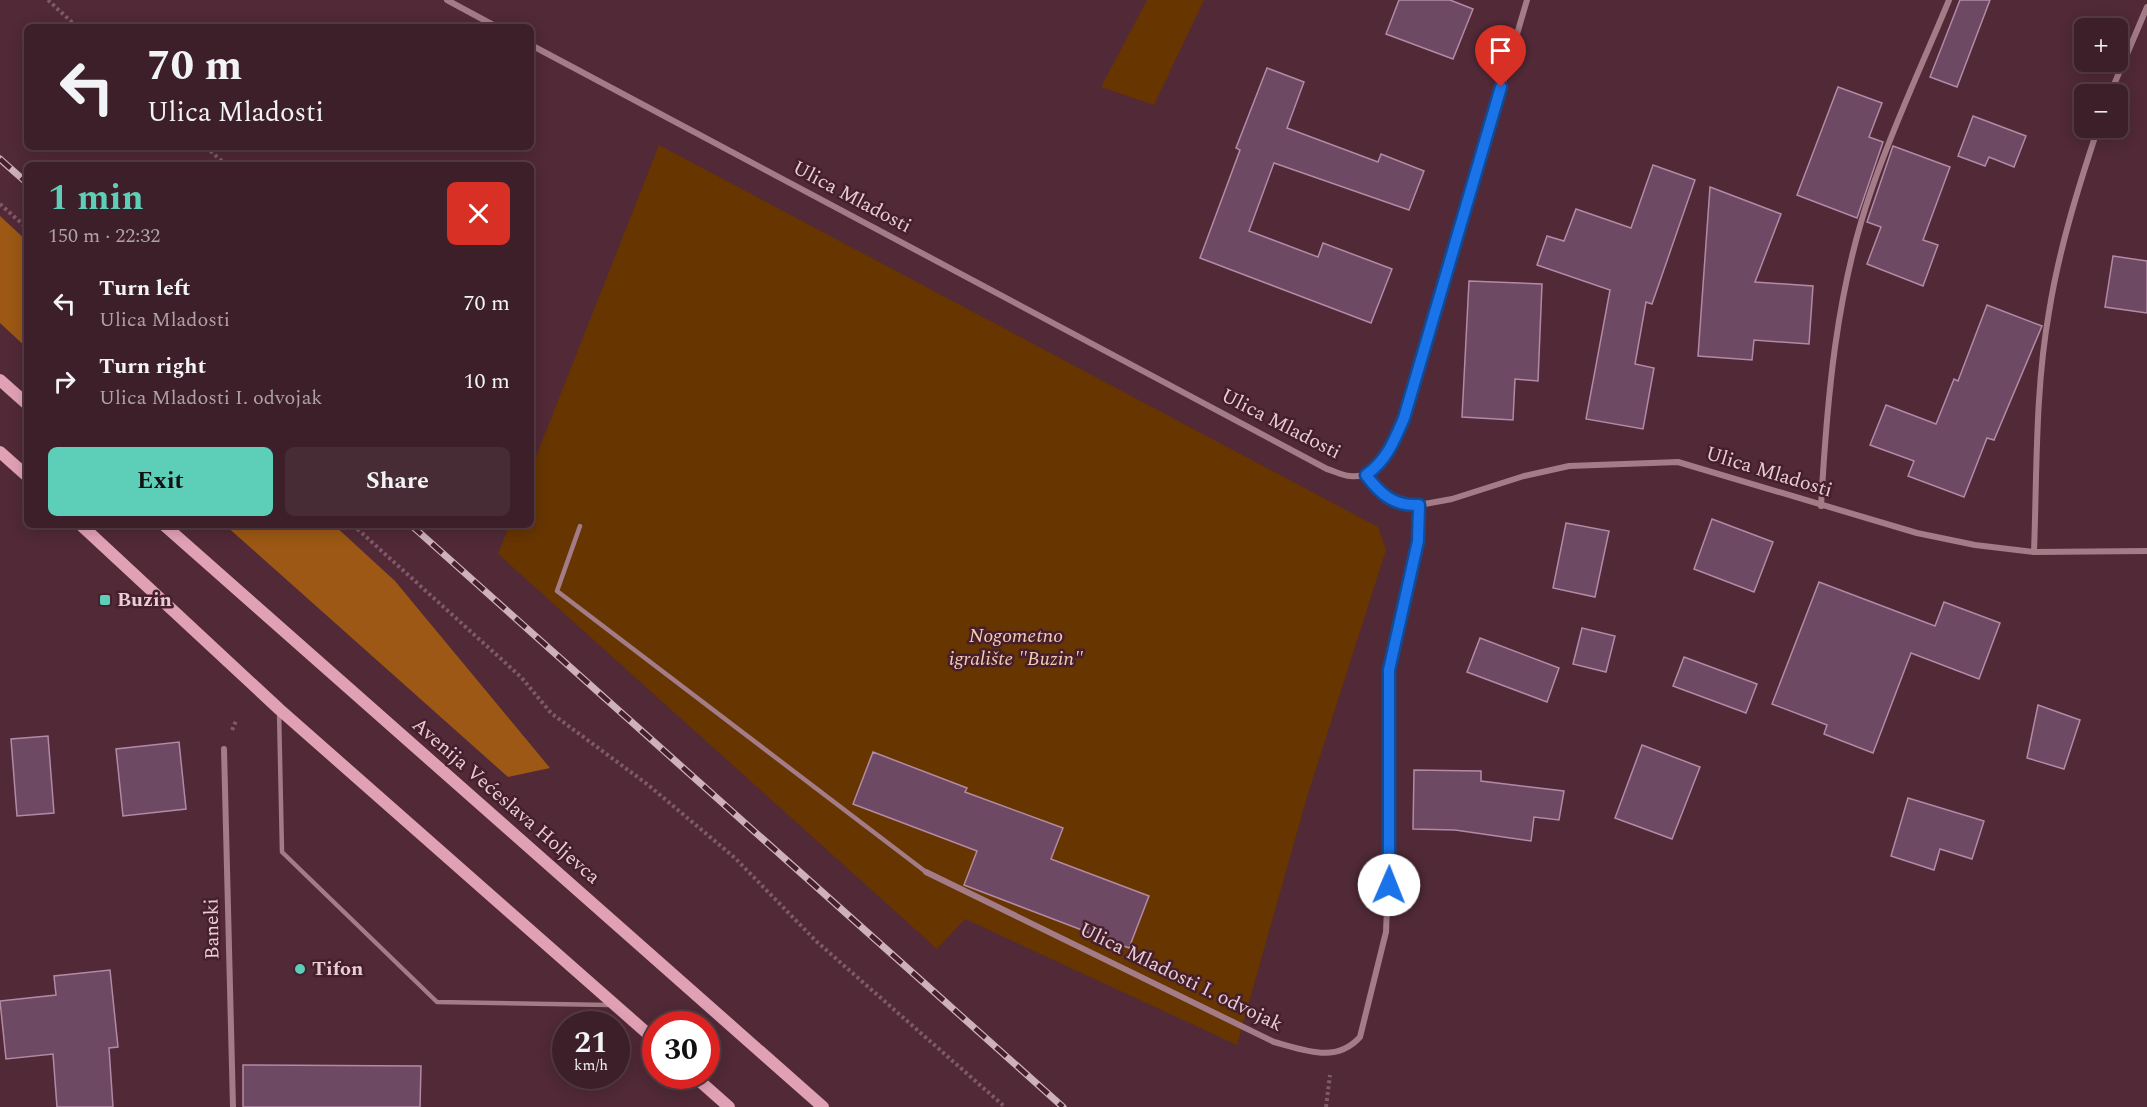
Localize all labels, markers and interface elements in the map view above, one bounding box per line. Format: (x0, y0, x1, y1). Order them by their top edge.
map controls (2074, 18, 2128, 138)
button: + (2074, 18, 2128, 72)
pin (1475, 25, 1526, 87)
icon: arrive (1484, 34, 1517, 67)
text: 70 m (147, 35, 242, 98)
icon: left (48, 48, 126, 126)
button: − (2074, 84, 2128, 138)
text: Ulica Mladosti (147, 92, 324, 134)
street label: Ulica Mladosti (787, 153, 917, 241)
text: 1 min (48, 171, 144, 226)
button: close (447, 182, 510, 245)
text: 150 m · 22:32 (48, 221, 160, 251)
text: Turn left (99, 272, 191, 305)
icon: left (48, 287, 81, 320)
text: 70 m (464, 287, 510, 320)
text: Ulica Mladosti (99, 305, 230, 335)
text: Turn right (99, 350, 206, 383)
icon: right (48, 365, 81, 398)
text: 10 m (464, 365, 510, 398)
street label: Ulica Mladosti (1216, 381, 1346, 467)
text: Ulica Mladosti I. odvojak (99, 383, 322, 413)
street label: Ulica Mladosti (1702, 438, 1836, 506)
button: Exit (48, 447, 273, 516)
button: Share (285, 447, 510, 516)
place label: Buzin (117, 585, 172, 615)
marker: Buzin (98, 593, 112, 607)
park label: Nogometno igralište "Buzin" (949, 621, 1083, 674)
street label: Avenija Većeslava Holjevca (405, 710, 607, 892)
position arrow (1357, 853, 1421, 917)
street label: Baneki (196, 898, 228, 960)
street label: Ulica Mladosti I. odvojak (1074, 915, 1288, 1039)
place label: Tifon (312, 954, 363, 984)
marker: Tifon (293, 962, 307, 976)
speed limit sign: 30 (642, 1011, 720, 1089)
text: 21 (574, 1020, 608, 1066)
text: km/h (574, 1054, 608, 1077)

